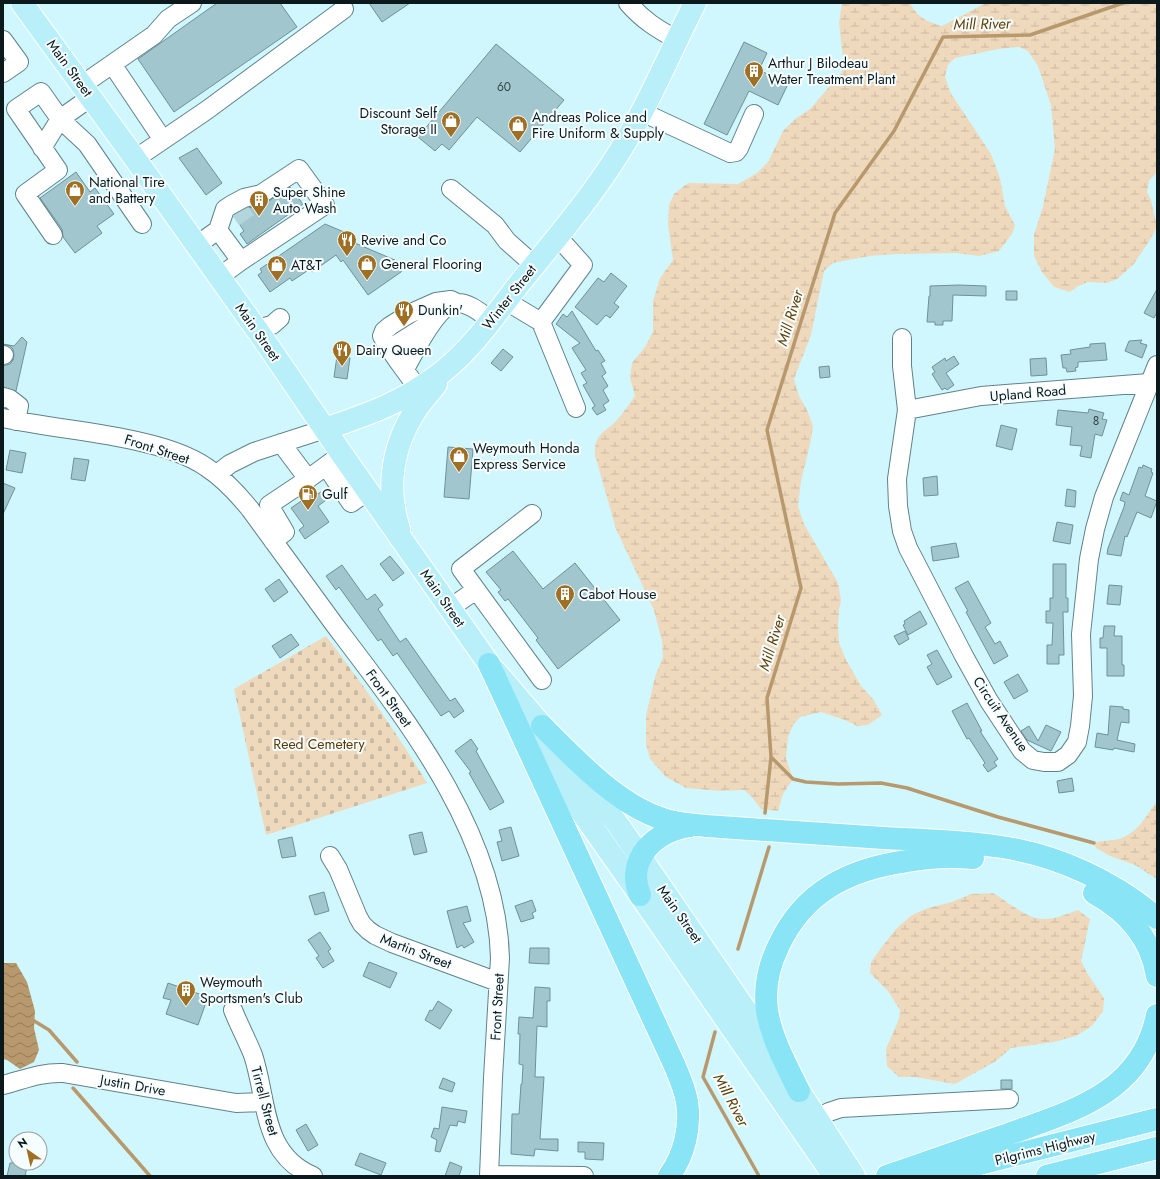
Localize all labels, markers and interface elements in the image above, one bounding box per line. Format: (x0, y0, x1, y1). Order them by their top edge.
water label: Mill River (953, 12, 1012, 35)
street label: Main Street (42, 35, 98, 101)
place label: Arthur J Bilodeau Water Treatment Plant (768, 53, 896, 89)
building icon: Arthur J Bilodeau Water Treatment Plant (743, 60, 765, 88)
house number: 60 (497, 78, 511, 96)
place label: Discount Self Storage II (359, 103, 438, 139)
place label: Andreas Police and Fire Uniform & Supply (532, 107, 665, 143)
shop icon: Discount Self Storage II (440, 110, 462, 138)
shop icon: Andreas Police and Fire Uniform & Supply (507, 114, 529, 142)
place label: National Tire and Battery (89, 172, 165, 208)
shop icon: National Tire and Battery (64, 179, 86, 207)
place label: Super Shine Auto Wash (273, 182, 345, 218)
building icon: Super Shine Auto Wash (248, 189, 270, 217)
restaurant icon: Revive and Co (336, 229, 358, 257)
place label: Revive and Co (361, 230, 447, 250)
shop icon: General Flooring (356, 253, 378, 281)
shop icon: AT&T (266, 254, 288, 282)
place label: General Flooring (381, 254, 482, 274)
place label: AT&T (291, 255, 322, 275)
street label: Winter Street (477, 260, 541, 334)
water label: Mill River (771, 286, 809, 349)
street label: Main Street (231, 299, 286, 366)
restaurant icon: Dunkin' (393, 299, 415, 327)
place label: Dunkin' (418, 300, 463, 320)
restaurant icon: Dairy Queen (331, 339, 353, 367)
place label: Dairy Queen (356, 340, 432, 360)
street label: Upland Road (989, 380, 1067, 406)
house number: 8 (1093, 412, 1099, 430)
street label: Front Street (122, 429, 193, 469)
place label: Weymouth Honda Express Service (473, 438, 579, 474)
shop icon: Weymouth Honda Express Service (448, 445, 470, 473)
fuel station icon: Gulf (297, 483, 319, 511)
place label: Gulf (322, 484, 348, 504)
street label: Main Street (416, 565, 471, 632)
building icon: Cabot House (554, 583, 576, 611)
place label: Cabot House (579, 584, 656, 604)
water label: Mill River (753, 611, 791, 674)
street label: Front Street (361, 665, 417, 732)
street label: Circuit Avenue (968, 672, 1034, 756)
park label: Reed Cemetery (273, 734, 365, 754)
street label: Main Street (653, 881, 708, 948)
street label: Martin Street (377, 928, 455, 974)
place label: Weymouth Sportsmen's Club (200, 972, 303, 1008)
street label: Front Street (485, 972, 509, 1041)
building icon: Weymouth Sportsmen's Club (175, 979, 197, 1007)
street label: Tirrell Street (246, 1064, 284, 1138)
street label: Justin Drive (97, 1069, 167, 1101)
water label: Mill River (708, 1069, 755, 1131)
street label: Pilgrims Highway (993, 1126, 1098, 1170)
north arrow (8, 1131, 48, 1171)
text: N (14, 1134, 31, 1152)

